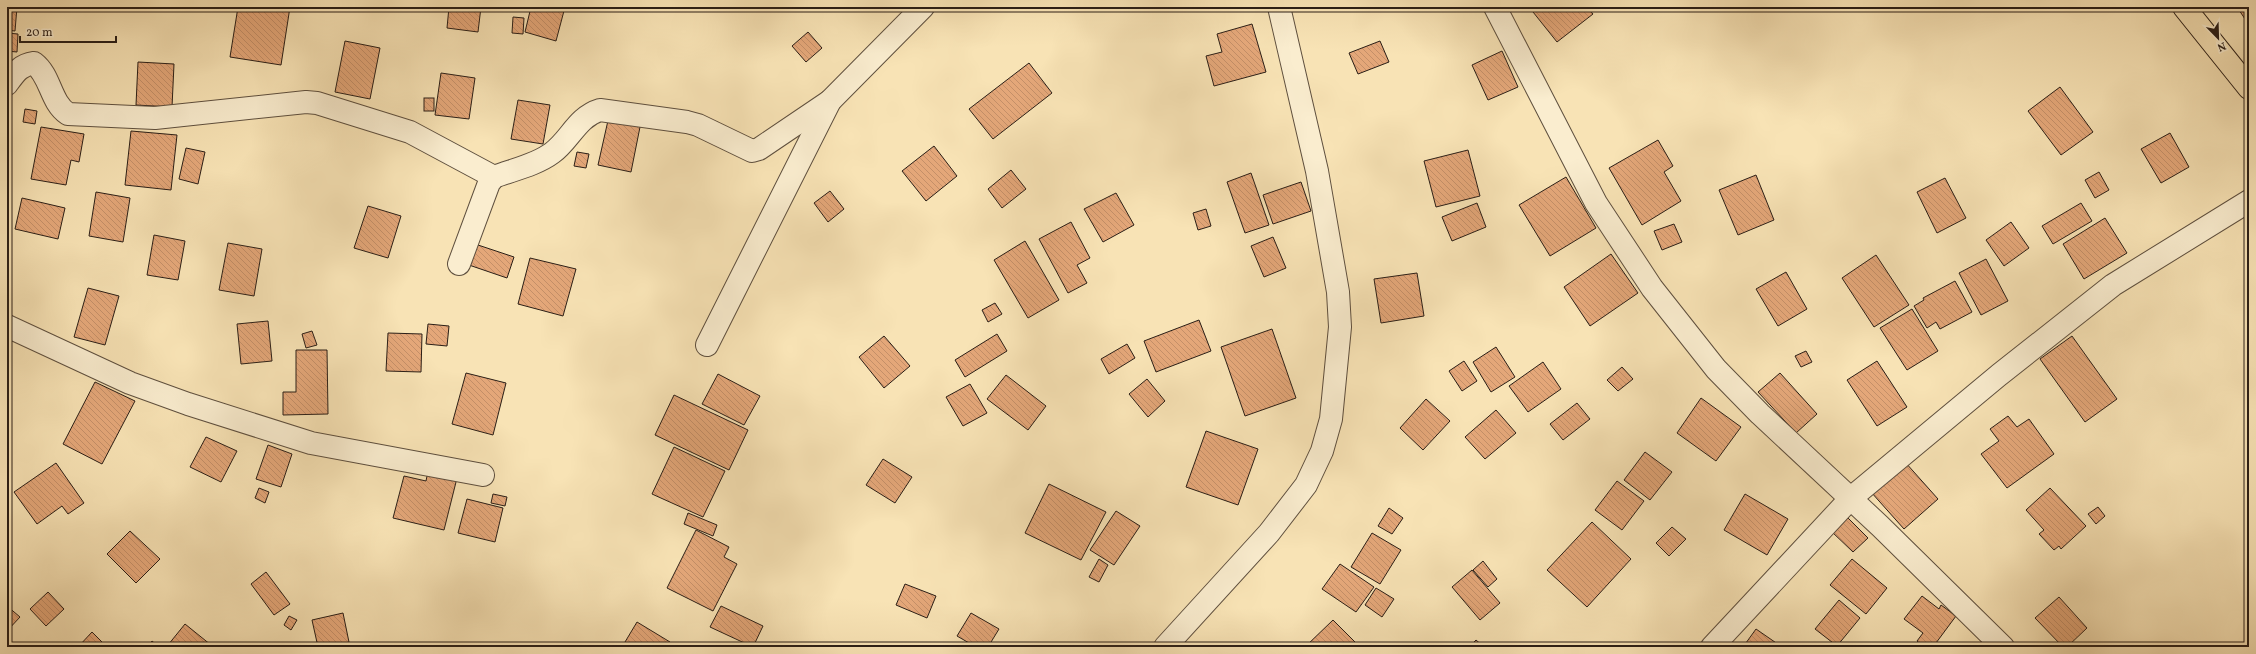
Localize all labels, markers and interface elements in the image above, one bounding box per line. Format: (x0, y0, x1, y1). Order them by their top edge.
scale bar (20, 18, 116, 44)
north arrow (2198, 18, 2238, 58)
text: 20 m (26, 25, 53, 41)
text: N (2215, 37, 2228, 54)

